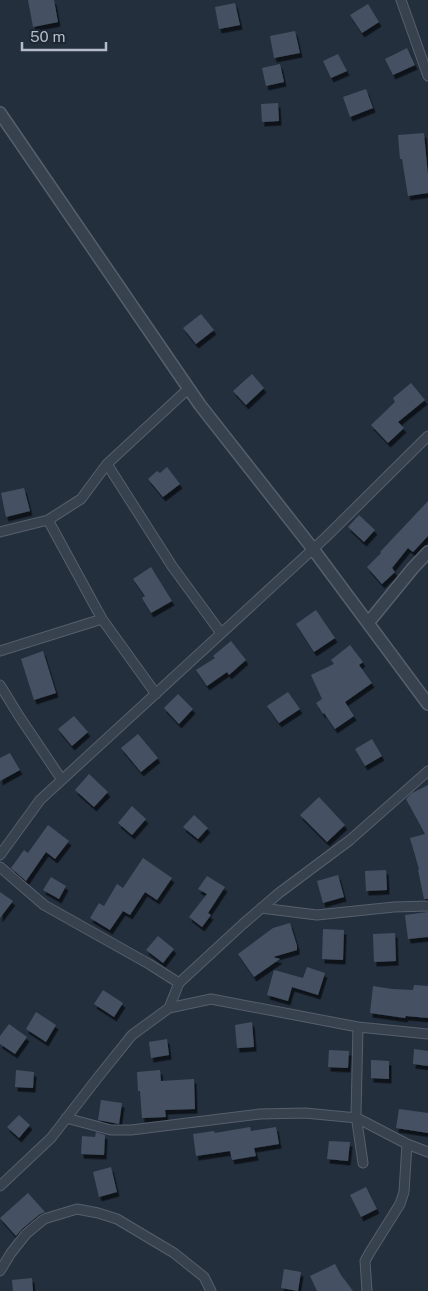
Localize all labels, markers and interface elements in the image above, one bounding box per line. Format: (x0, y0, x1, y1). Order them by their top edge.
scale bar (22, 20, 106, 52)
text: 50 m (30, 28, 65, 45)

